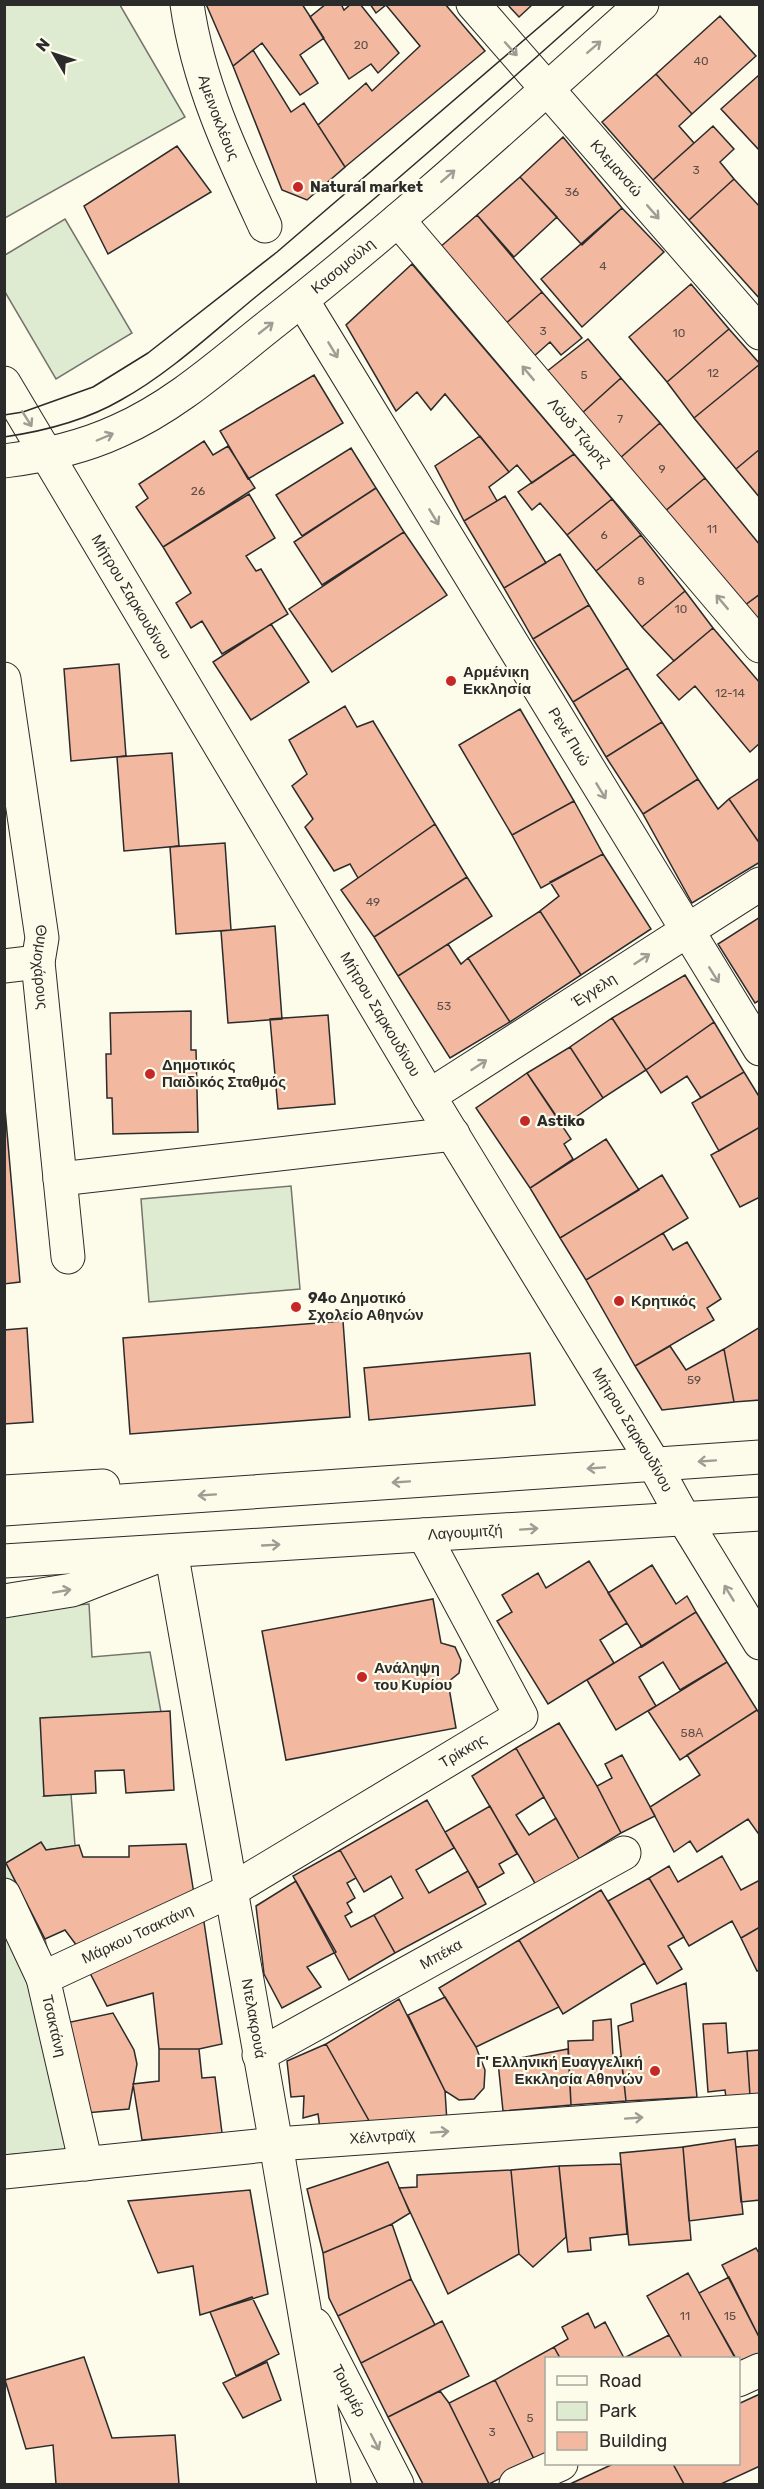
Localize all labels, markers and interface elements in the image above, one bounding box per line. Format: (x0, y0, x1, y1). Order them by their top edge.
north arrow (24, 24, 84, 84)
text: N (32, 34, 54, 55)
house number: 20 (354, 38, 368, 52)
one-way arrow (586, 40, 601, 54)
one-way arrow (504, 41, 518, 56)
house number: 40 (693, 54, 709, 68)
street label: Αμεινοκλέους (194, 72, 243, 163)
street label: Κλεμανσώ (587, 136, 646, 201)
house number: 3 (692, 163, 700, 177)
one-way arrow (440, 169, 455, 183)
place label: Natural market (310, 178, 423, 196)
marker: Natural market (291, 180, 305, 194)
house number: 36 (565, 185, 579, 199)
one-way arrow (646, 204, 660, 219)
street label: Κασομούλη (307, 235, 378, 298)
house number: 4 (599, 259, 607, 273)
one-way arrow (258, 322, 274, 335)
house number: 3 (539, 324, 547, 338)
house number: 10 (673, 326, 685, 340)
one-way arrow (327, 341, 339, 358)
one-way arrow (521, 365, 534, 381)
house number: 12 (707, 366, 719, 380)
house number: 5 (580, 368, 588, 382)
street label: Λόυδ Τζωρτζ (544, 394, 614, 471)
one-way arrow (22, 410, 34, 427)
house number: 7 (617, 412, 623, 426)
one-way arrow (95, 431, 114, 442)
house number: 9 (658, 462, 666, 476)
house number: 26 (191, 484, 205, 498)
one-way arrow (429, 508, 441, 525)
house number: 11 (707, 522, 717, 536)
house number: 6 (600, 528, 608, 542)
street label: Μήτρου Σαρκουδίνου (87, 531, 175, 662)
house number: 8 (637, 574, 645, 588)
one-way arrow (715, 594, 728, 610)
house number: 10 (675, 602, 687, 616)
place label: Αρμένικη Εκκλησία (463, 663, 532, 698)
marker: Αρμένικη Εκκλησία (444, 674, 458, 688)
house number: 12-14 (715, 686, 745, 700)
street label: Ρενέ Πυώ (544, 704, 594, 770)
one-way arrow (596, 782, 608, 799)
house number: 49 (366, 895, 380, 909)
street label: Θυμοχάρους (29, 924, 52, 1010)
street label: Μήτρου Σαρκουδίνου (336, 949, 424, 1080)
one-way arrow (634, 953, 651, 966)
one-way arrow (708, 966, 720, 983)
street label: Έγγελη (568, 969, 620, 1012)
house number: 53 (437, 999, 451, 1013)
place label: Δημοτικός Παιδικός Σταθμός (162, 1056, 286, 1091)
one-way arrow (470, 1058, 487, 1071)
marker: Δημοτικός Παιδικός Σταθμός (143, 1067, 157, 1081)
place label: Astiko (537, 1112, 585, 1130)
marker: Astiko (518, 1114, 532, 1128)
place label: 94ο Δημοτικό Σχολείο Αθηνών (308, 1289, 424, 1324)
place label: Κρητικός (631, 1292, 696, 1310)
marker: Κρητικός (612, 1294, 626, 1308)
marker: 94ο Δημοτικό Σχολείο Αθηνών (289, 1300, 303, 1314)
street label: Μήτρου Σαρκουδίνου (588, 1364, 676, 1495)
house number: 59 (687, 1373, 701, 1387)
one-way arrow (697, 1456, 717, 1467)
one-way arrow (586, 1463, 606, 1474)
one-way arrow (392, 1476, 412, 1487)
one-way arrow (197, 1490, 217, 1501)
street label: Λαγουμιτζή (427, 1521, 503, 1544)
one-way arrow (518, 1523, 538, 1534)
one-way arrow (261, 1539, 281, 1550)
one-way arrow (52, 1585, 72, 1596)
one-way arrow (723, 1585, 735, 1602)
place label: Ανάληψη του Κυρίου (374, 1659, 453, 1694)
marker: Ανάληψη του Κυρίου (355, 1670, 369, 1684)
house number: 58Α (681, 1726, 703, 1740)
street label: Τρίκκης (436, 1730, 490, 1772)
street label: Μάρκου Τσακτάνη (79, 1901, 196, 1968)
street label: Μπέκα (417, 1935, 466, 1973)
street label: Ντελακρουά (238, 1977, 270, 2060)
street label: Τσακτάνη (38, 1993, 70, 2059)
place label: Γ' Ελληνική Ευαγγελική Εκκλησία Αθηνών (476, 2053, 643, 2088)
marker: Γ' Ελληνική Ευαγγελική Εκκλησία Αθηνών (648, 2064, 662, 2078)
one-way arrow (624, 2113, 644, 2124)
street label: Χέλντραϊχ (349, 2125, 416, 2148)
one-way arrow (429, 2126, 449, 2137)
house number: 11 (680, 2309, 690, 2323)
house number: 15 (724, 2309, 736, 2323)
legend (545, 2357, 740, 2465)
street label: Τουρμέρ (328, 2362, 370, 2420)
text: Road (599, 2370, 642, 2392)
text: Park (599, 2400, 637, 2422)
house number: 5 (526, 2411, 534, 2425)
house number: 3 (488, 2425, 496, 2439)
text: Building (599, 2430, 667, 2452)
one-way arrow (370, 2433, 382, 2451)

